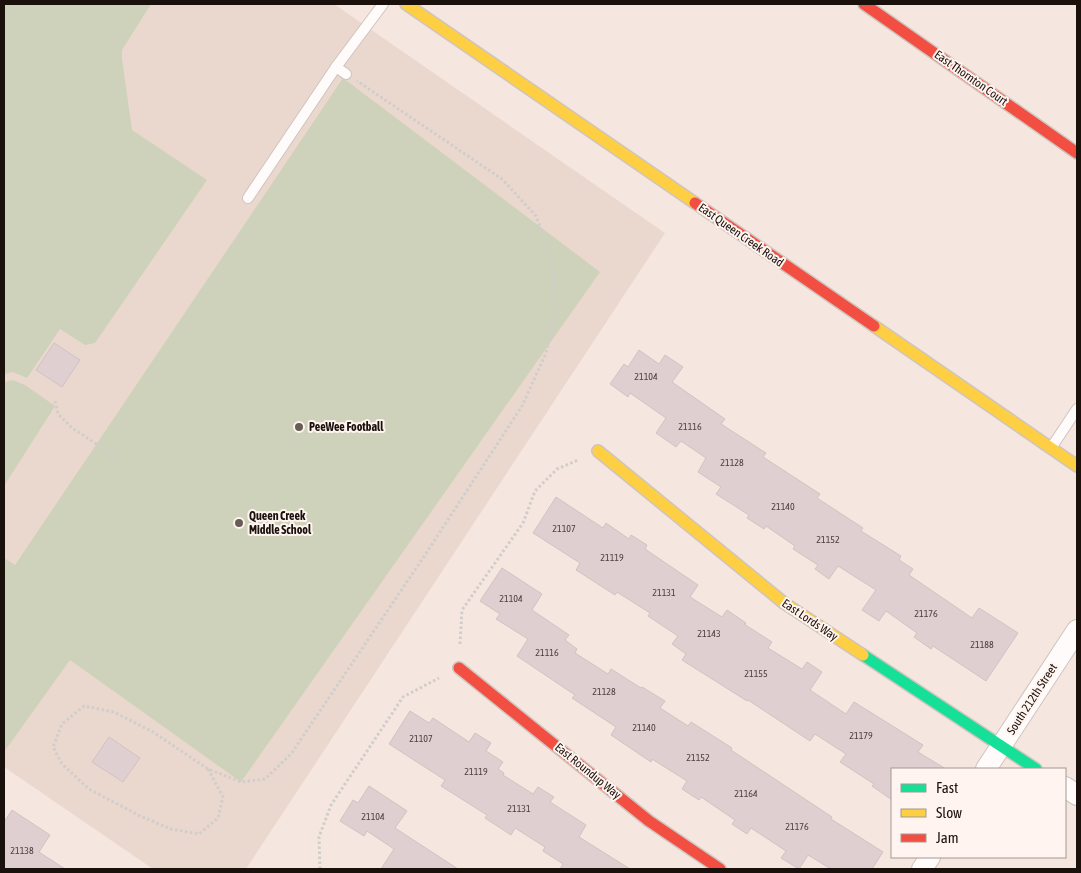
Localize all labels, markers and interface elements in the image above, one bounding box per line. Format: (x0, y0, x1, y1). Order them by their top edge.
street label: East Thornton Court (932, 48, 1011, 109)
street label: East Queen Creek Road (696, 200, 786, 270)
house number: 21104 (634, 371, 658, 382)
place label: PeeWee Football (309, 420, 384, 434)
marker: PeeWee Football (293, 421, 305, 433)
house number: 21116 (678, 421, 702, 432)
house number: 21128 (720, 457, 744, 468)
house number: 21140 (771, 501, 795, 512)
place label: Queen Creek Middle School (249, 509, 312, 537)
marker: Queen Creek Middle School (233, 517, 245, 529)
house number: 21107 (552, 523, 576, 534)
house number: 21152 (816, 534, 840, 545)
house number: 21119 (600, 552, 624, 563)
house number: 21131 (652, 587, 676, 598)
house number: 21104 (499, 593, 523, 604)
street label: East Lords Way (779, 596, 841, 644)
house number: 21176 (914, 608, 938, 619)
house number: 21143 (697, 628, 721, 639)
house number: 21188 (970, 639, 994, 650)
house number: 21116 (535, 647, 559, 658)
street label: South 212th Street (1004, 661, 1060, 737)
house number: 21155 (744, 668, 768, 679)
house number: 21128 (592, 686, 616, 697)
house number: 21140 (632, 722, 656, 733)
house number: 21179 (849, 730, 873, 741)
house number: 21107 (409, 733, 433, 744)
street label: East Roundup Way (552, 740, 624, 802)
house number: 21152 (686, 752, 710, 763)
house number: 21119 (464, 766, 488, 777)
legend (891, 768, 1066, 858)
text: Fast (936, 779, 958, 796)
house number: 21164 (734, 788, 758, 799)
house number: 21131 (507, 803, 531, 814)
text: Slow (936, 804, 962, 821)
house number: 21104 (361, 811, 385, 822)
house number: 21176 (785, 821, 809, 832)
text: Jam (936, 829, 959, 846)
house number: 21138 (10, 845, 34, 856)

